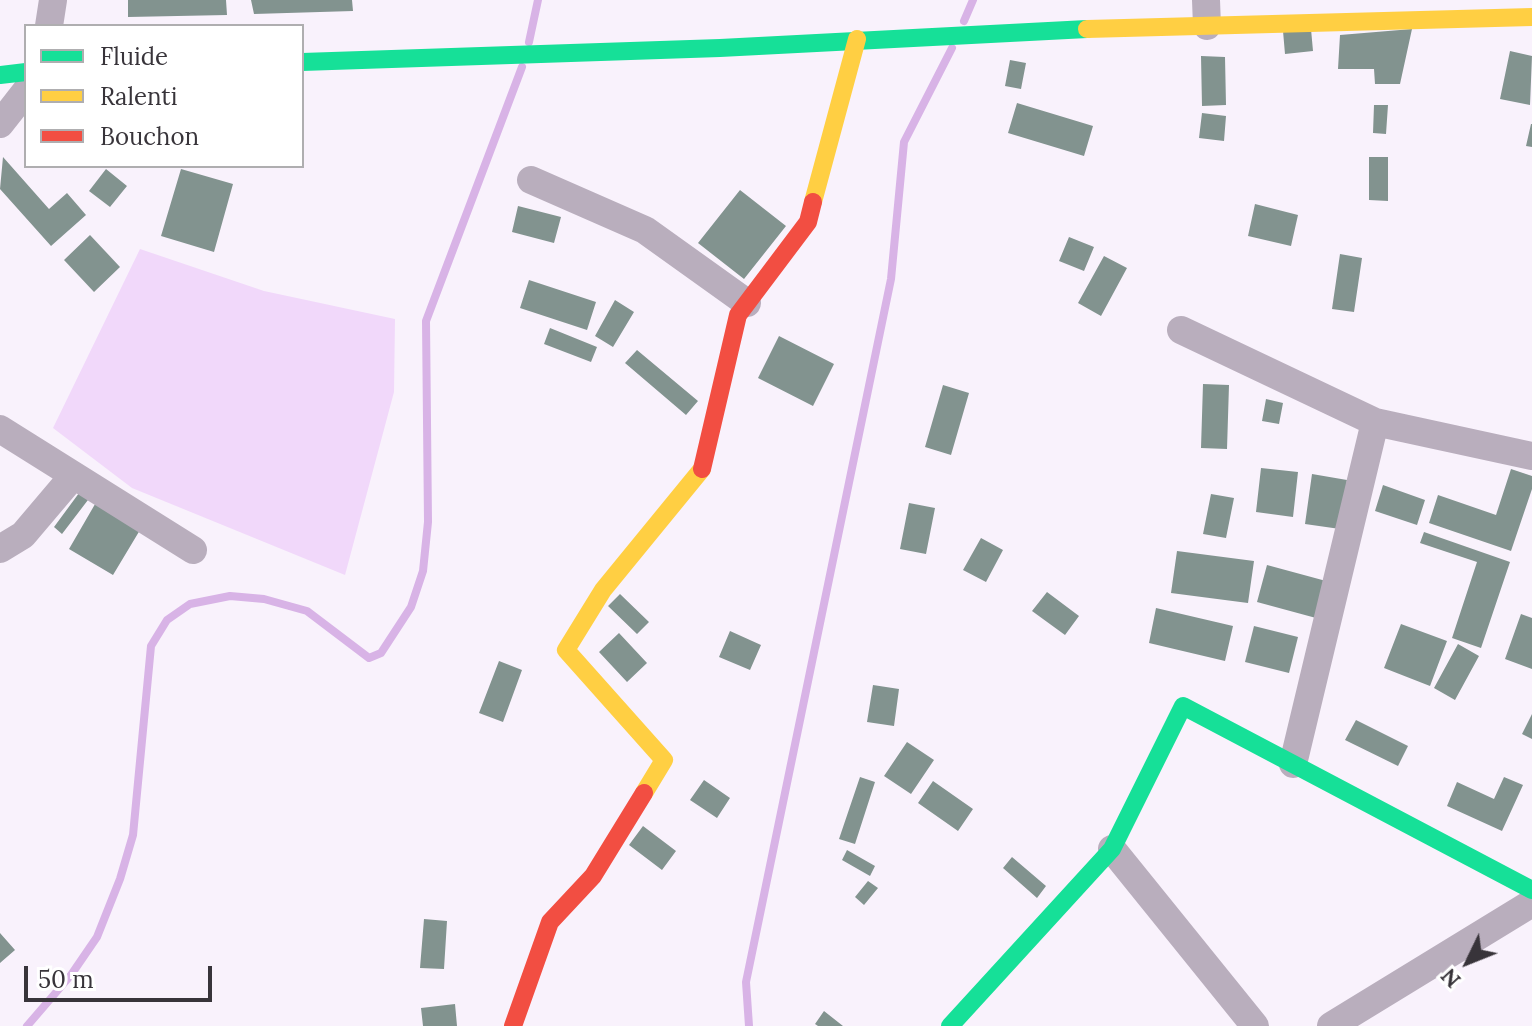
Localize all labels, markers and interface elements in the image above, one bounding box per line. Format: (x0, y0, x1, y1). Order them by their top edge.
legend (24, 24, 304, 168)
text: Fluide (100, 41, 168, 72)
text: Ralenti (100, 81, 177, 112)
text: Bouchon (100, 121, 199, 152)
north arrow (1428, 922, 1508, 1002)
scale bar (28, 950, 216, 1000)
text: N (1434, 963, 1466, 994)
text: 50 m (38, 964, 94, 995)

